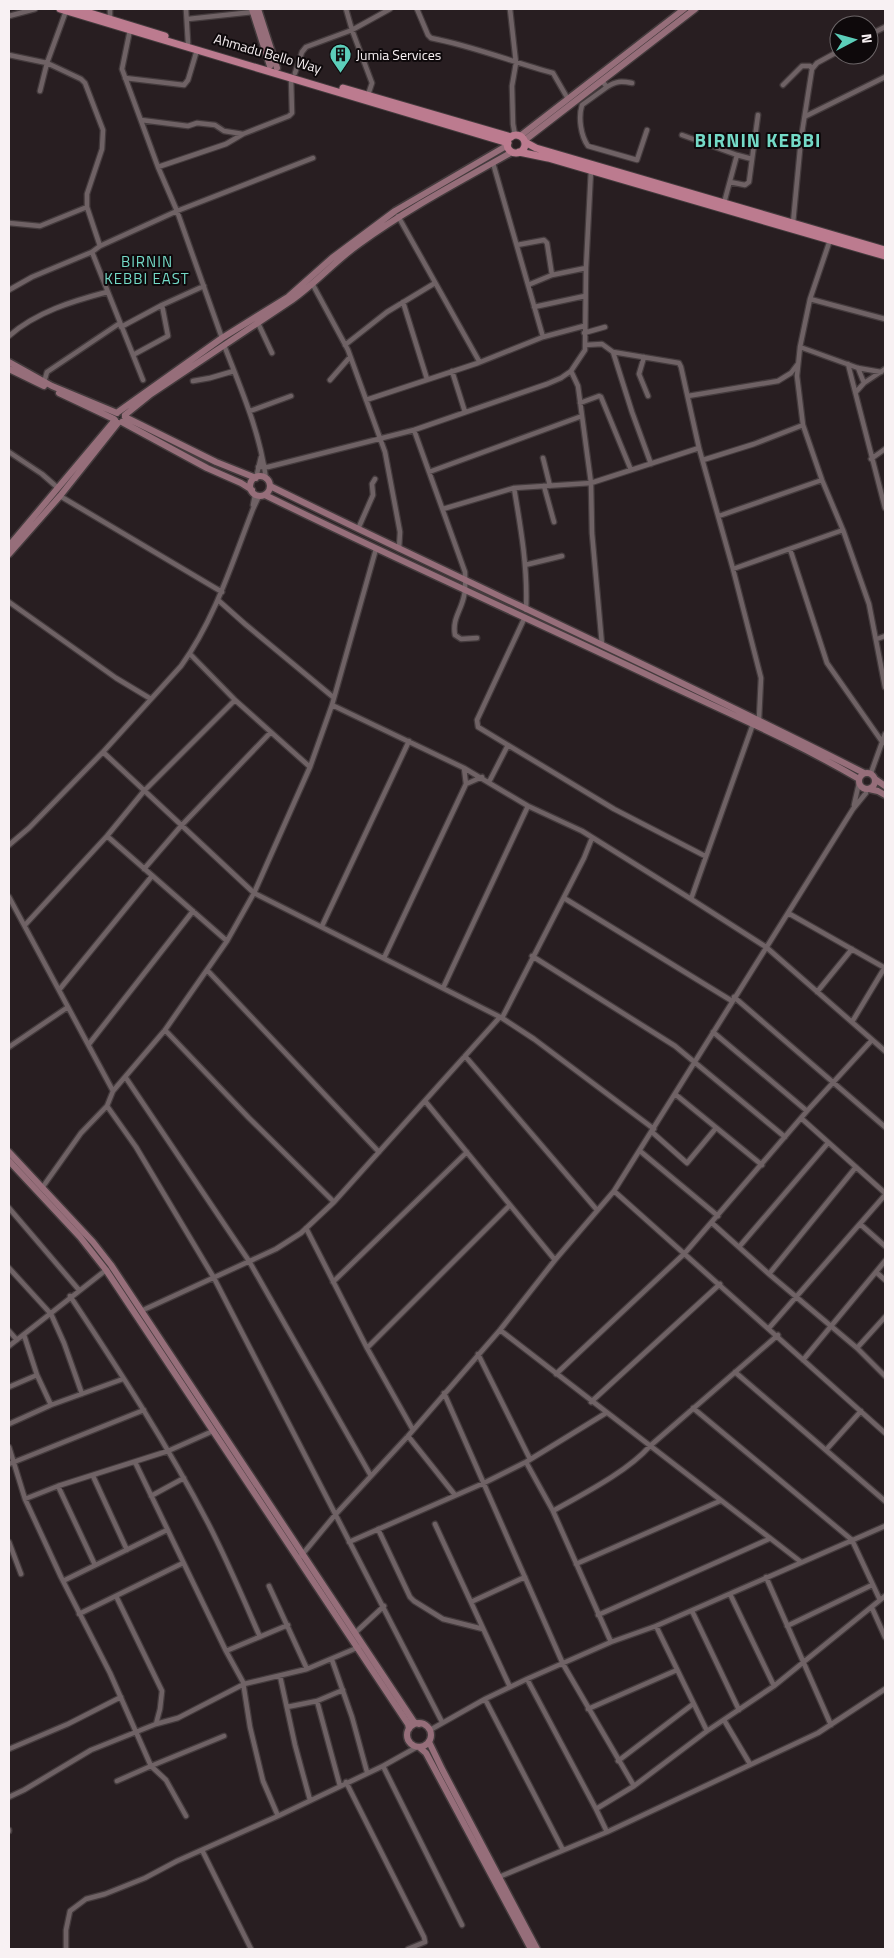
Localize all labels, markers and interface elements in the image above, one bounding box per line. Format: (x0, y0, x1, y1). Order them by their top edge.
north arrow (829, 15, 879, 65)
street label: Ahmadu Bello Way (212, 28, 324, 78)
text: N (856, 33, 878, 45)
building icon: Jumia Services (328, 42, 352, 73)
place label: Jumia Services (356, 44, 441, 65)
district label: BIRNIN KEBBI (694, 125, 822, 154)
district label: BIRNIN KEBBI EAST (104, 250, 190, 290)

